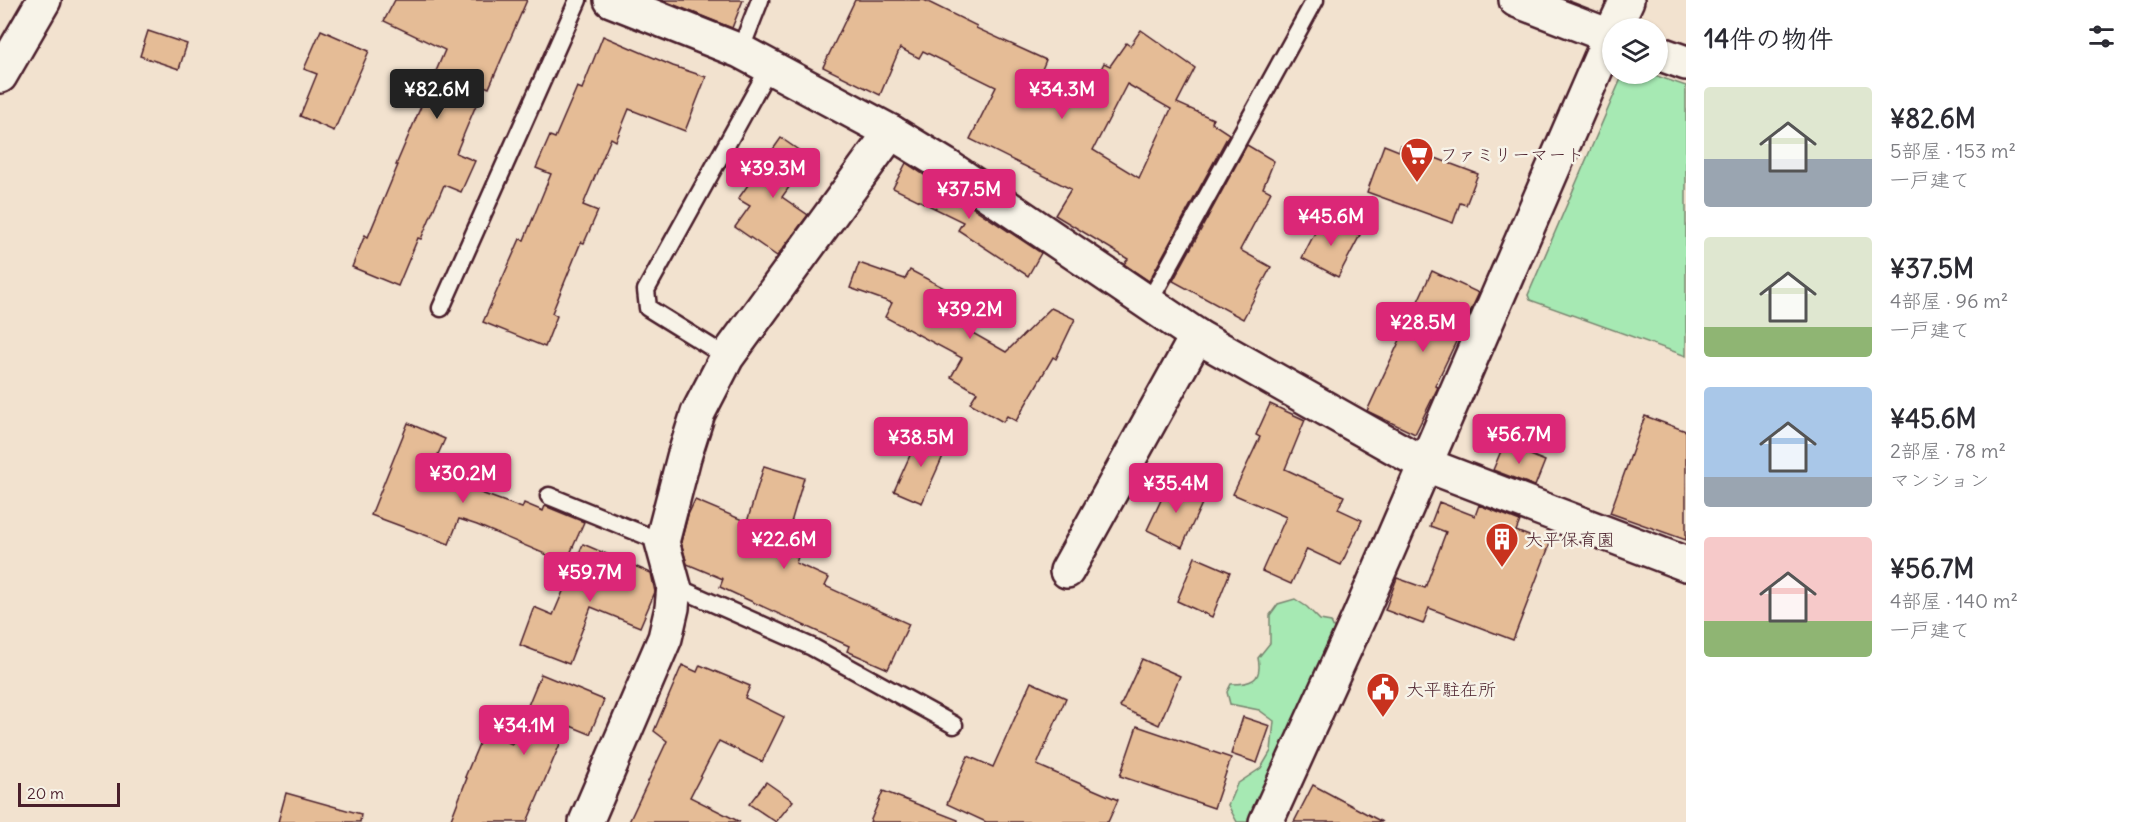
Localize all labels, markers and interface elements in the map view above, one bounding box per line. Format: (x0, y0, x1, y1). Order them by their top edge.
map controls (1602, 18, 1668, 84)
button: layers (1602, 18, 1668, 84)
icon: filters (2085, 20, 2118, 53)
text: 14件の物件 (1704, 22, 1833, 55)
pin: ¥82.6M (388, 69, 486, 120)
pin: ¥34.3M (1013, 69, 1111, 120)
text: ¥82.6M (404, 76, 470, 101)
text: ¥34.3M (1029, 76, 1095, 101)
text: ¥82.6M (1890, 102, 1976, 135)
icon: home (1752, 111, 1824, 183)
supermarket icon: ファミリーマート (1399, 136, 1435, 183)
text: 5部屋 · 153 m² (1890, 138, 2016, 163)
place label: ファミリーマート (1440, 143, 1584, 166)
pin: ¥39.3M (724, 148, 822, 199)
text: ¥39.3M (740, 155, 806, 180)
text: 一戸建て (1890, 167, 1970, 192)
pin: ¥37.5M (920, 169, 1018, 220)
text: ¥37.5M (937, 176, 1001, 201)
pin: ¥45.6M (1282, 196, 1380, 247)
text: ¥45.6M (1298, 203, 1364, 228)
text: ¥37.5M (1890, 252, 1974, 285)
icon: home (1752, 261, 1824, 333)
text: 4部屋 · 96 m² (1890, 288, 2008, 313)
pin: ¥39.2M (921, 289, 1019, 340)
text: ¥39.2M (937, 296, 1003, 321)
pin: ¥28.5M (1374, 302, 1472, 353)
text: ¥28.5M (1390, 309, 1456, 334)
text: 一戸建て (1890, 317, 1970, 342)
text: ¥45.6M (1890, 402, 1977, 435)
icon: home (1752, 411, 1824, 483)
pin: ¥56.7M (1470, 414, 1568, 465)
pin: ¥38.5M (872, 417, 970, 468)
text: ¥56.7M (1487, 421, 1551, 446)
text: ¥38.5M (888, 424, 954, 449)
text: 2部屋 · 78 m² (1890, 438, 2006, 463)
pin: ¥30.2M (414, 453, 512, 504)
text: ¥30.2M (429, 460, 497, 485)
pin: ¥35.4M (1127, 463, 1225, 514)
text: マンション (1890, 467, 1989, 492)
text: ¥35.4M (1143, 470, 1209, 495)
pin: ¥22.6M (735, 519, 833, 570)
building icon: 大平保育園 (1484, 521, 1520, 568)
text: ¥22.6M (751, 526, 817, 551)
place label: 大平保育園 (1525, 528, 1615, 551)
pin: ¥59.7M (541, 552, 639, 603)
text: ¥56.7M (1890, 552, 1974, 585)
text: ¥59.7M (558, 559, 622, 584)
icon: home (1752, 561, 1824, 633)
text: 4部屋 · 140 m² (1890, 588, 2018, 613)
text: 一戸建て (1890, 617, 1970, 642)
public building icon: 大平駐在所 (1365, 671, 1401, 718)
place label: 大平駐在所 (1406, 678, 1496, 701)
pin: ¥34.1M (475, 705, 573, 756)
text: ¥34.1M (493, 712, 555, 737)
scale bar (18, 780, 120, 808)
text: 20 m (27, 783, 64, 803)

